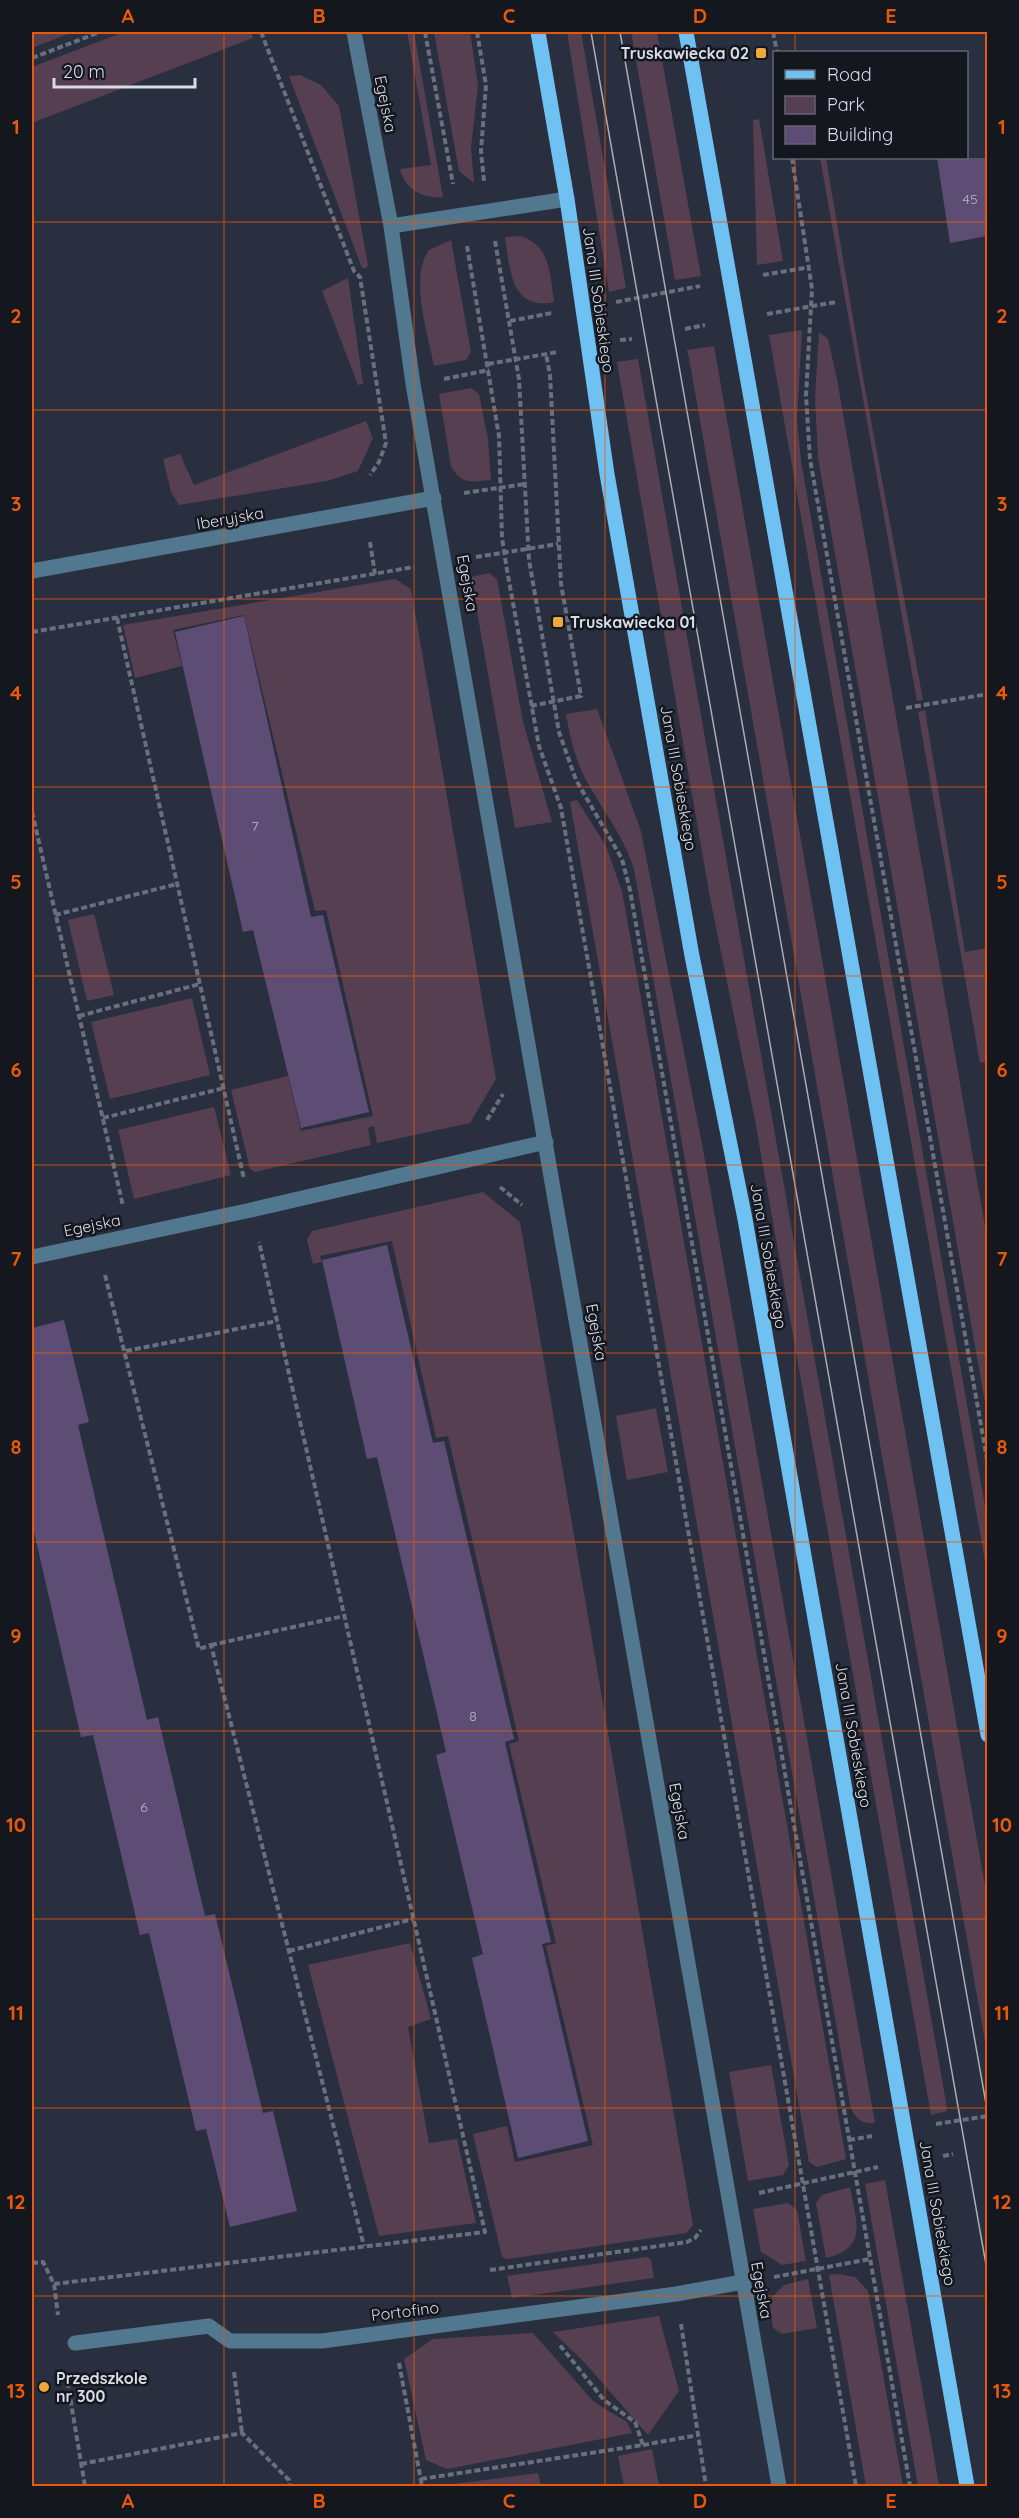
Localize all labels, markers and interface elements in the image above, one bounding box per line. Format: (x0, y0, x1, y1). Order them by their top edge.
text: A (122, 3, 135, 28)
text: B (312, 3, 326, 28)
text: C (503, 3, 516, 28)
text: D (693, 3, 707, 28)
text: E (885, 3, 897, 28)
place label: Truskawiecka 02 (621, 43, 749, 63)
marker: Truskawiecka 02 (754, 46, 768, 60)
scale bar (54, 51, 195, 89)
legend (773, 51, 968, 159)
text: 20 m (63, 60, 105, 83)
text: Road (827, 63, 872, 86)
street label: Egejska (371, 74, 401, 134)
text: Park (827, 93, 865, 116)
text: 1 (12, 114, 20, 139)
text: 1 (998, 114, 1006, 139)
text: Building (827, 123, 893, 146)
house number: 45 (962, 190, 978, 208)
street label: Jana III Sobieskiego (579, 226, 619, 374)
text: 2 (10, 303, 22, 328)
text: 2 (996, 303, 1008, 328)
text: 3 (11, 491, 21, 516)
text: 3 (997, 491, 1007, 516)
street label: Iberyjska (195, 502, 265, 534)
street label: Egejska (453, 553, 483, 613)
place label: Truskawiecka 01 (570, 612, 696, 632)
marker: Truskawiecka 01 (551, 615, 565, 629)
text: 4 (10, 680, 22, 705)
text: 4 (996, 680, 1008, 705)
street label: Jana III Sobieskiego (656, 704, 702, 852)
house number: 7 (251, 817, 259, 835)
text: 5 (10, 869, 22, 894)
text: 5 (996, 869, 1008, 894)
text: 6 (10, 1057, 22, 1082)
text: 6 (996, 1057, 1008, 1082)
street label: Jana III Sobieskiego (746, 1182, 792, 1330)
street label: Egejska (62, 1209, 122, 1241)
text: 7 (11, 1246, 22, 1271)
text: 7 (997, 1246, 1008, 1271)
street label: Egejska (582, 1302, 612, 1362)
text: 8 (11, 1434, 22, 1459)
text: 8 (997, 1434, 1008, 1459)
text: 9 (10, 1623, 22, 1648)
text: 9 (996, 1623, 1008, 1648)
street label: Jana III Sobieskiego (831, 1661, 877, 1809)
house number: 8 (469, 1707, 477, 1725)
street label: Egejska (665, 1781, 695, 1841)
house number: 6 (140, 1798, 148, 1816)
text: 10 (6, 1812, 26, 1837)
text: 10 (992, 1812, 1012, 1837)
text: 11 (8, 2000, 24, 2025)
text: 11 (994, 2000, 1010, 2025)
street label: Jana III Sobieskiego (915, 2139, 961, 2287)
text: 12 (6, 2189, 26, 2214)
text: 12 (992, 2189, 1012, 2214)
street label: Egejska (747, 2260, 777, 2320)
street label: Portofino (370, 2297, 440, 2325)
place label: Przedszkole nr 300 (56, 2368, 147, 2406)
text: 13 (7, 2378, 25, 2403)
text: 13 (993, 2378, 1011, 2403)
marker: Przedszkole nr 300 (37, 2380, 51, 2394)
text: A (122, 2488, 135, 2513)
text: B (312, 2488, 326, 2513)
text: C (503, 2488, 516, 2513)
text: D (693, 2488, 707, 2513)
text: E (885, 2488, 897, 2513)

